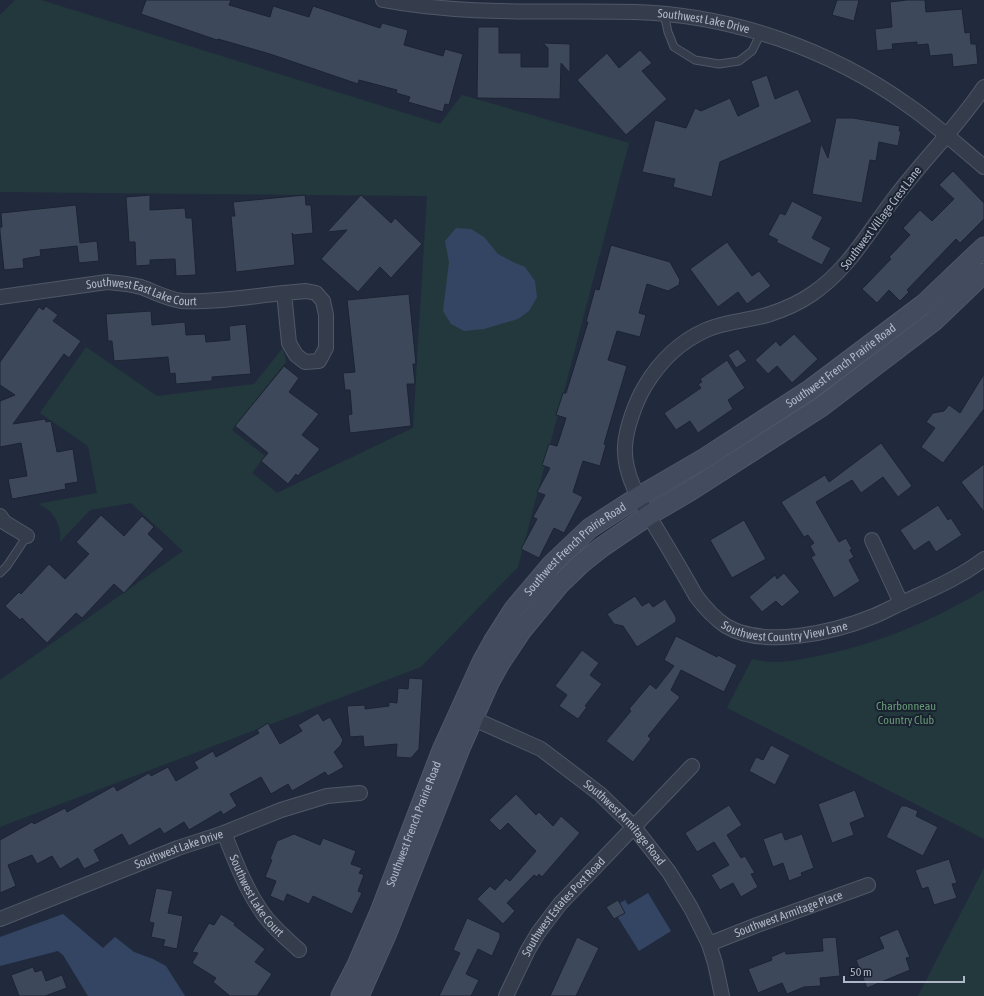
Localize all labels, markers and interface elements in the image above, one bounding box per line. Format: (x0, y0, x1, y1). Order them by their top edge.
street label: Southwest Lake Drive (657, 6, 751, 36)
street label: Southwest Village Crest Lane (838, 164, 924, 272)
street label: Southwest East Lake Court (85, 275, 197, 308)
street label: Southwest French Prairie Road (783, 321, 899, 410)
street label: Southwest French Prairie Road (521, 500, 629, 598)
street label: Southwest Country View Lane (721, 613, 849, 629)
text: Southwest Country View Lane (719, 618, 849, 644)
park label: Charbonneau Country Club (876, 699, 936, 727)
street label: Southwest French Prairie Road (383, 759, 444, 888)
street label: Southwest Armitage Road (581, 777, 668, 868)
street label: Southwest Lake Drive (132, 827, 225, 872)
street label: Southwest Lake Court (227, 853, 287, 940)
street label: Southwest Estates Post Road (519, 854, 608, 959)
street label: Southwest Armitage Place (732, 888, 844, 940)
scale bar (844, 958, 964, 984)
text: 50 m (850, 965, 872, 979)

